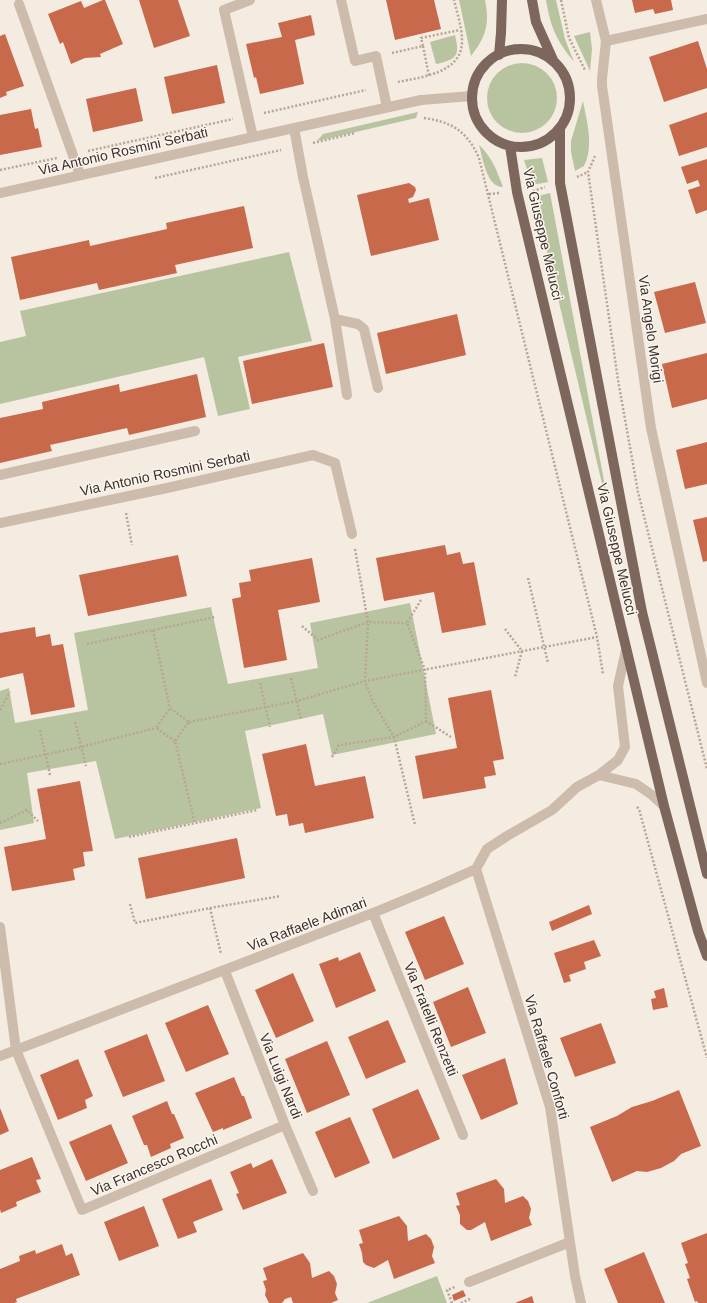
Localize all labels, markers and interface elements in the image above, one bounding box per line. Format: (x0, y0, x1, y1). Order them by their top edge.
street label: Via Antonio Rosmini Serbati (37, 124, 209, 178)
street label: Via Giuseppe Melucci (520, 166, 566, 302)
street label: Via Angelo Morigi (636, 274, 666, 384)
street label: Via Antonio Rosmini Serbati (79, 447, 251, 499)
street label: Via Giuseppe Melucci (594, 481, 640, 617)
street label: Via Raffaele Adimari (245, 894, 369, 954)
street label: Via Fratelli Renzetti (401, 960, 461, 1078)
street label: Via Raffaele Conforti (522, 993, 572, 1121)
street label: Via Luigi Nardi (257, 1031, 305, 1121)
street label: Via Francesco Rocchi (88, 1131, 220, 1199)

